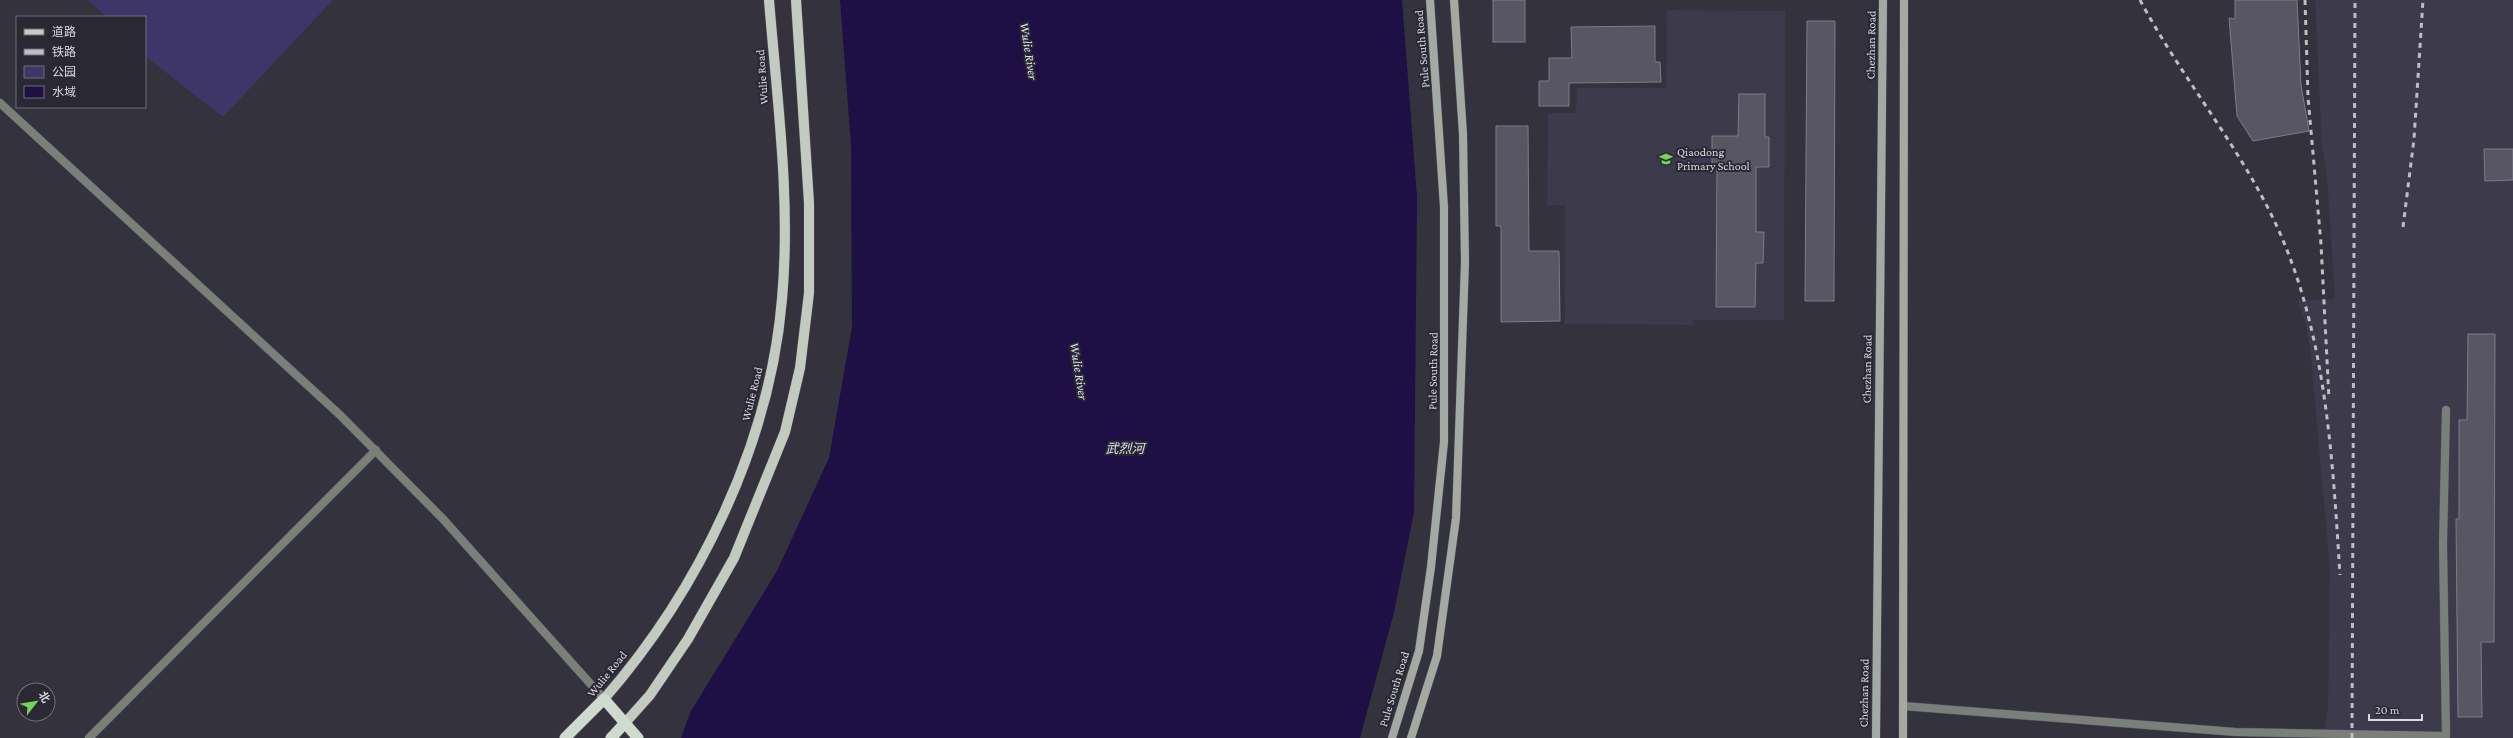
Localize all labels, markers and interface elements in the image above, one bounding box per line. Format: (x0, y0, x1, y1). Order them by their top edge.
street label: Pule South Road (1412, 9, 1432, 88)
street label: Chezhan Road (1863, 10, 1879, 80)
legend (16, 16, 146, 108)
water label: Wulie River (1017, 21, 1041, 81)
text: 道路 (52, 25, 76, 39)
text: 铁路 (52, 45, 76, 59)
street label: Wulie Road (753, 48, 771, 105)
text: 公园 (52, 65, 76, 79)
text: 水域 (52, 85, 76, 99)
place label: Qiaodong Primary School (1677, 145, 1750, 173)
school or university icon: Qiaodong Primary School (1658, 151, 1674, 167)
street label: Pule South Road (1425, 331, 1441, 410)
street label: Chezhan Road (1859, 334, 1875, 404)
water label: Wulie River (1067, 341, 1091, 401)
street label: Wulie Road (739, 365, 766, 423)
water label: 武烈河 (1105, 441, 1147, 456)
street label: Wulie Road (584, 648, 630, 700)
street label: Pule South Road (1376, 649, 1412, 728)
street label: Chezhan Road (1856, 658, 1872, 728)
north arrow (16, 682, 56, 722)
text: 北 (37, 689, 53, 705)
scale bar (2369, 696, 2422, 722)
text: 20 m (2375, 703, 2400, 717)

